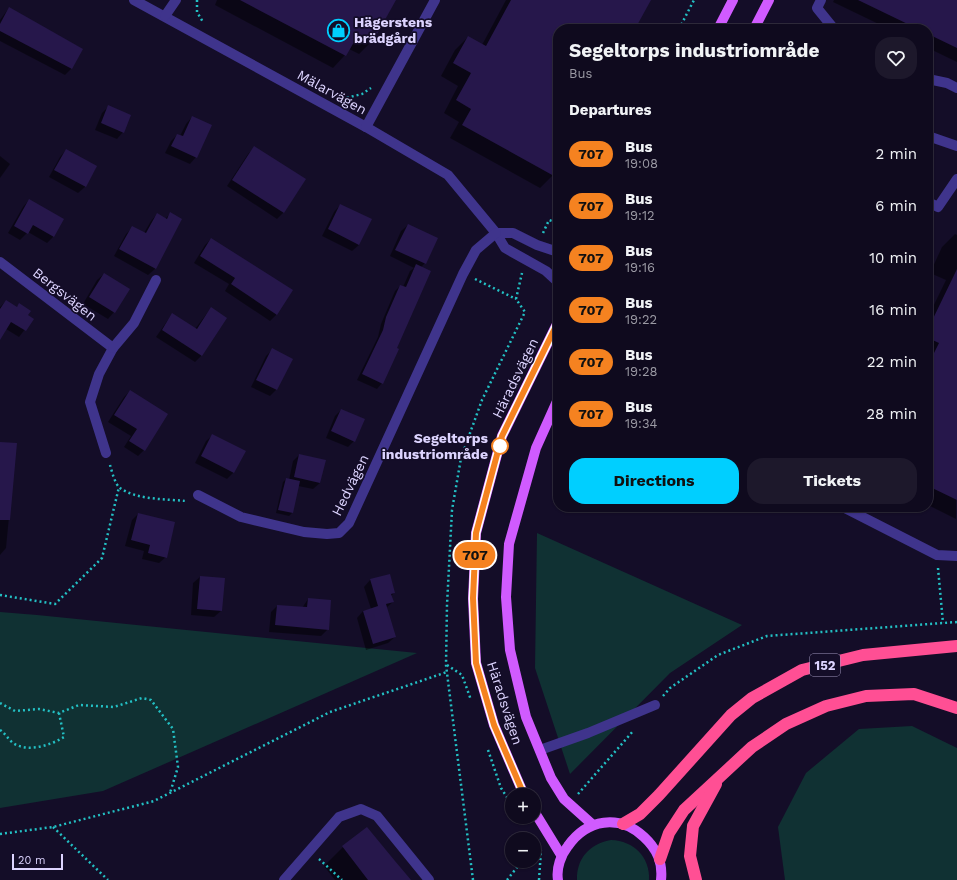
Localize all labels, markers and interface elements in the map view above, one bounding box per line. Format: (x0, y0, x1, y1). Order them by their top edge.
place label: Hägerstens brädgård (354, 14, 433, 46)
shop icon: Hägerstens brädgård (326, 17, 352, 43)
button: heart (875, 37, 917, 79)
text: Segeltorps industriområde (569, 39, 819, 62)
street label: Mälarvägen (294, 66, 370, 118)
text: Bus (569, 66, 592, 81)
text: Departures (569, 101, 652, 119)
text: Bus (625, 138, 653, 156)
text: 2 min (876, 145, 917, 163)
text: 707 (578, 146, 604, 162)
text: 19:08 (625, 156, 658, 171)
text: Bus (625, 190, 653, 208)
text: 6 min (875, 197, 917, 215)
text: 707 (578, 198, 604, 214)
text: 19:12 (625, 208, 655, 223)
text: Bus (625, 242, 653, 260)
text: 10 min (869, 249, 917, 267)
text: 707 (578, 250, 604, 266)
text: 19:16 (625, 260, 655, 275)
street label: Bergsvägen (30, 264, 100, 324)
text: Bus (625, 294, 653, 312)
text: 16 min (869, 301, 917, 319)
text: 707 (578, 302, 604, 318)
text: 19:22 (625, 312, 657, 327)
street label: Häradsvägen (489, 336, 541, 420)
text: Bus (625, 346, 653, 364)
text: 22 min (867, 353, 917, 371)
text: 707 (578, 354, 604, 370)
text: 19:28 (625, 364, 658, 379)
text: Bus (625, 398, 653, 416)
text: 28 min (866, 405, 917, 423)
text: 707 (578, 406, 604, 422)
text: 19:34 (625, 416, 657, 431)
place label: Segeltorps industriområde (382, 430, 489, 462)
marker: Segeltorps industriområde (491, 437, 509, 455)
street label: Hedvägen (328, 452, 372, 518)
button: Directions (569, 458, 739, 504)
button: Tickets (747, 458, 917, 504)
line badge: 707 (452, 542, 498, 568)
text: 707 (462, 547, 488, 563)
road number: 152 (810, 654, 840, 676)
street label: Häradsvägen (484, 659, 526, 747)
map controls (505, 788, 541, 868)
button: + (505, 788, 541, 824)
button: − (505, 832, 541, 868)
scale bar (12, 852, 63, 871)
text: 20 m (18, 854, 46, 867)

